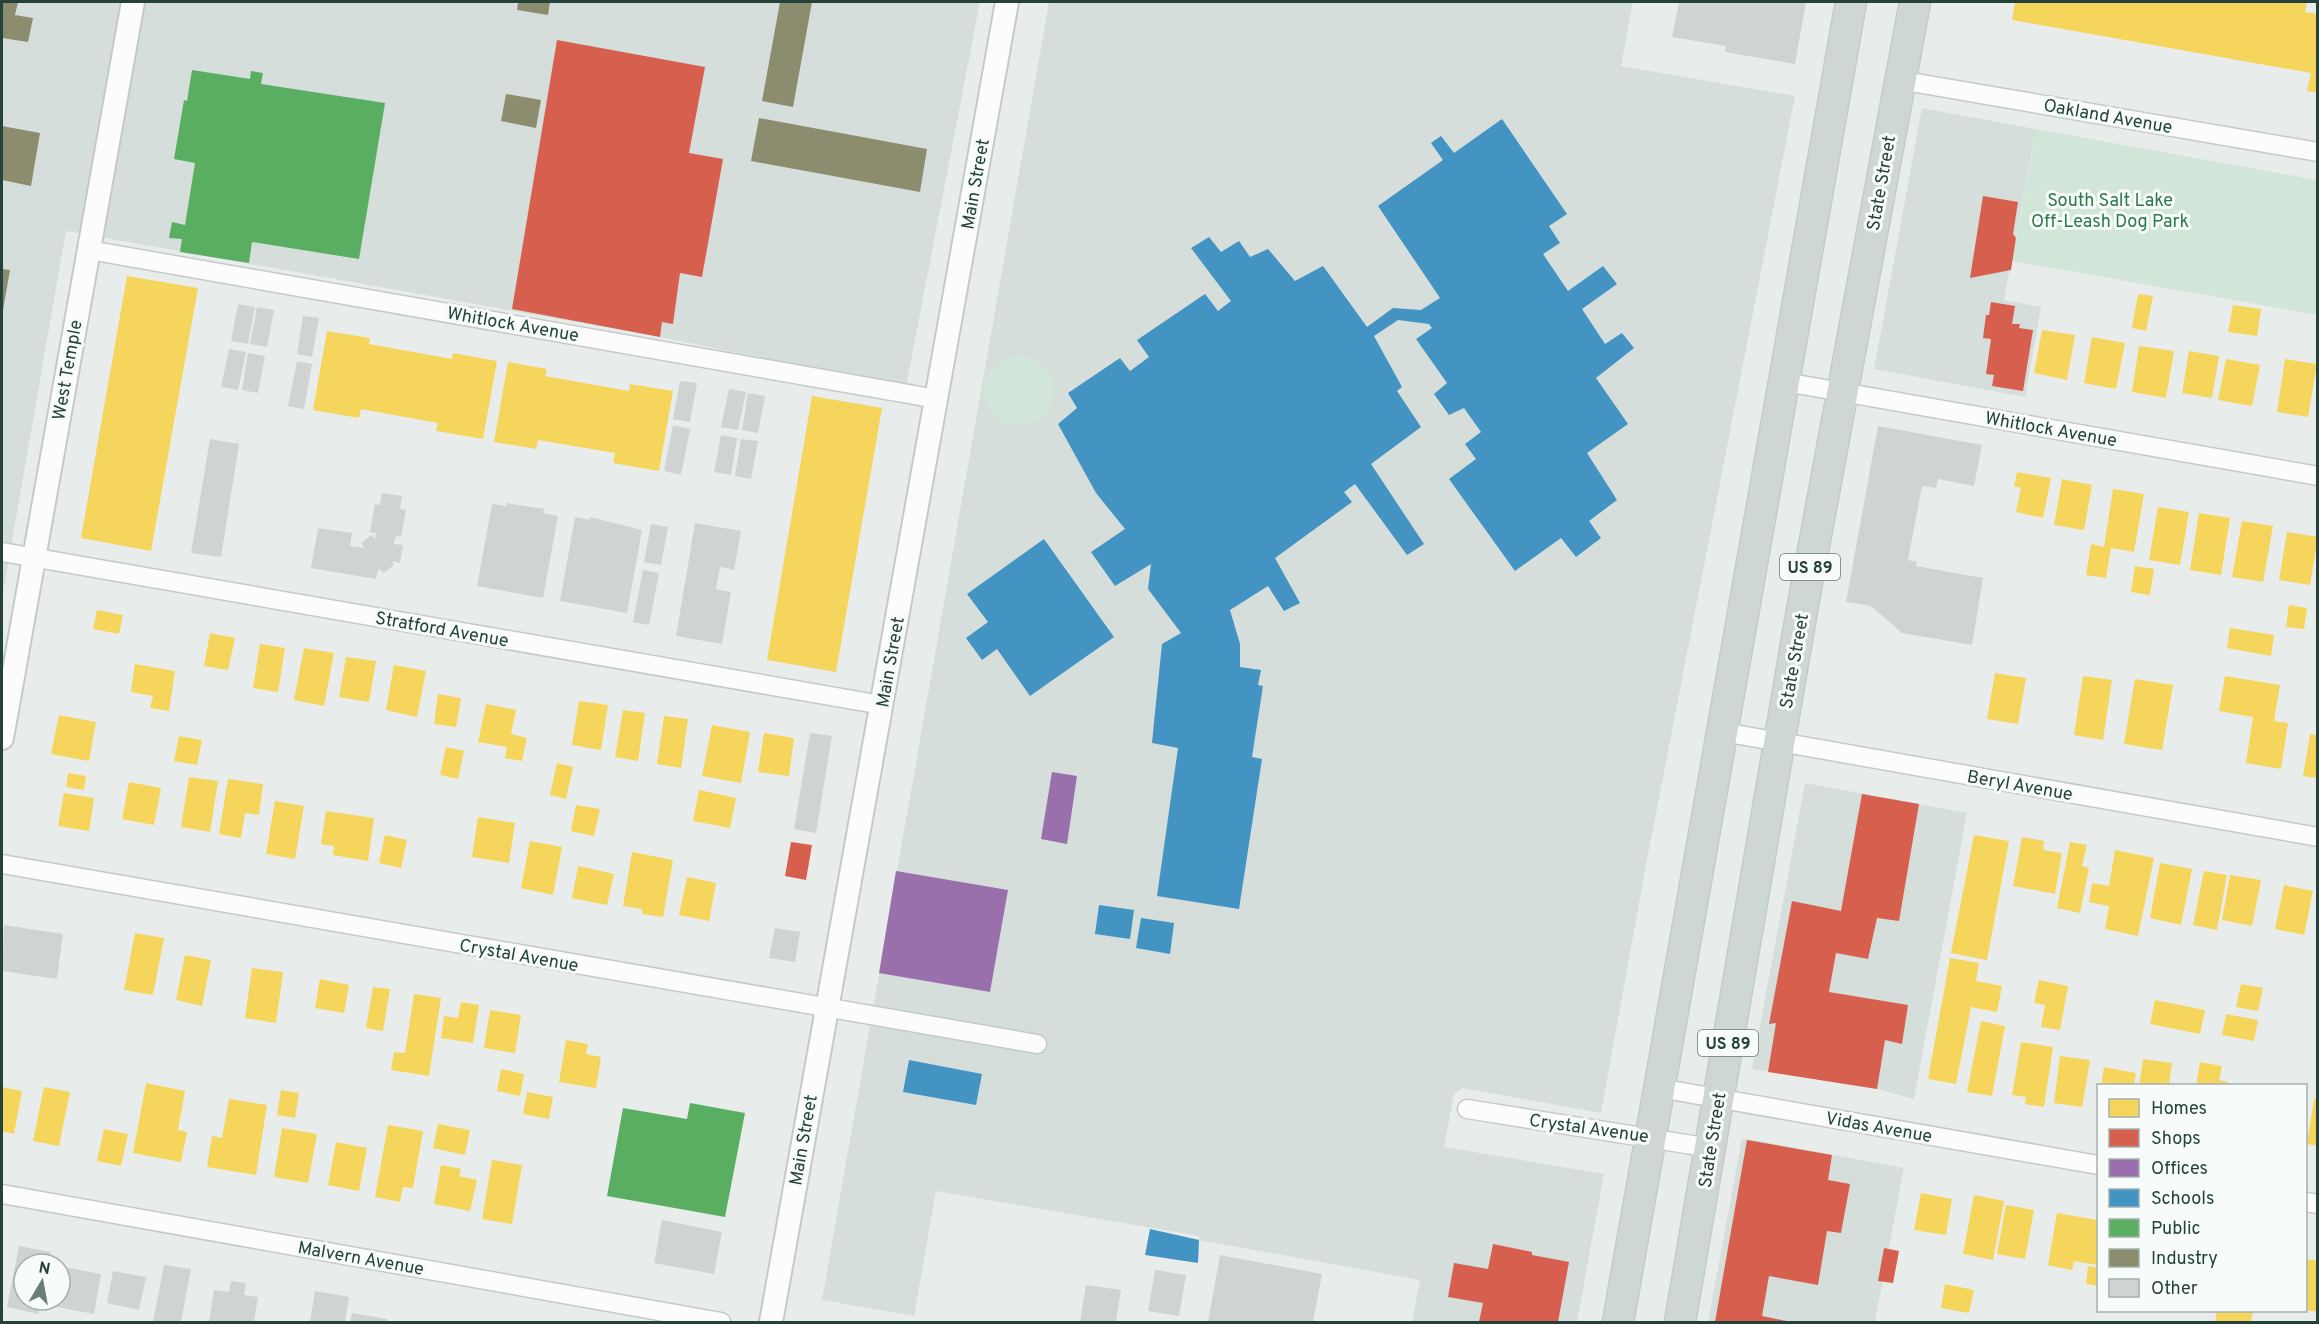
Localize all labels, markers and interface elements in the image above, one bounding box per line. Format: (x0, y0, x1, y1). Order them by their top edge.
street label: Oakland Avenue (2041, 95, 2174, 140)
street label: State Street (1863, 134, 1902, 233)
street label: Main Street (957, 137, 996, 232)
park label: South Salt Lake Off-Leash Dog Park (2031, 190, 2189, 234)
street label: Whitlock Avenue (445, 303, 581, 348)
street label: West Temple (48, 318, 89, 422)
street label: Whitlock Avenue (1983, 408, 2119, 453)
road number: US 89 (1780, 554, 1840, 580)
street label: Stratford Avenue (373, 607, 510, 654)
street label: State Street (1776, 612, 1815, 711)
street label: Main Street (872, 615, 911, 710)
street label: Beryl Avenue (1965, 766, 2074, 807)
street label: Crystal Avenue (457, 935, 580, 978)
road number: US 89 (1698, 1030, 1758, 1056)
legend (2097, 1084, 2307, 1312)
street label: State Street (1695, 1091, 1732, 1190)
street label: Main Street (785, 1093, 824, 1188)
text: Homes (2151, 1098, 2207, 1121)
street label: Vidas Avenue (1824, 1108, 1934, 1149)
street label: Crystal Avenue (1527, 1110, 1650, 1149)
text: Shops (2151, 1128, 2201, 1151)
text: Offices (2151, 1158, 2208, 1181)
text: Schools (2151, 1188, 2214, 1211)
text: Public (2151, 1218, 2201, 1241)
street label: Malvern Avenue (296, 1237, 426, 1282)
text: Industry (2151, 1248, 2218, 1271)
north arrow (12, 1252, 72, 1312)
text: N (37, 1258, 52, 1280)
text: Other (2151, 1278, 2198, 1301)

